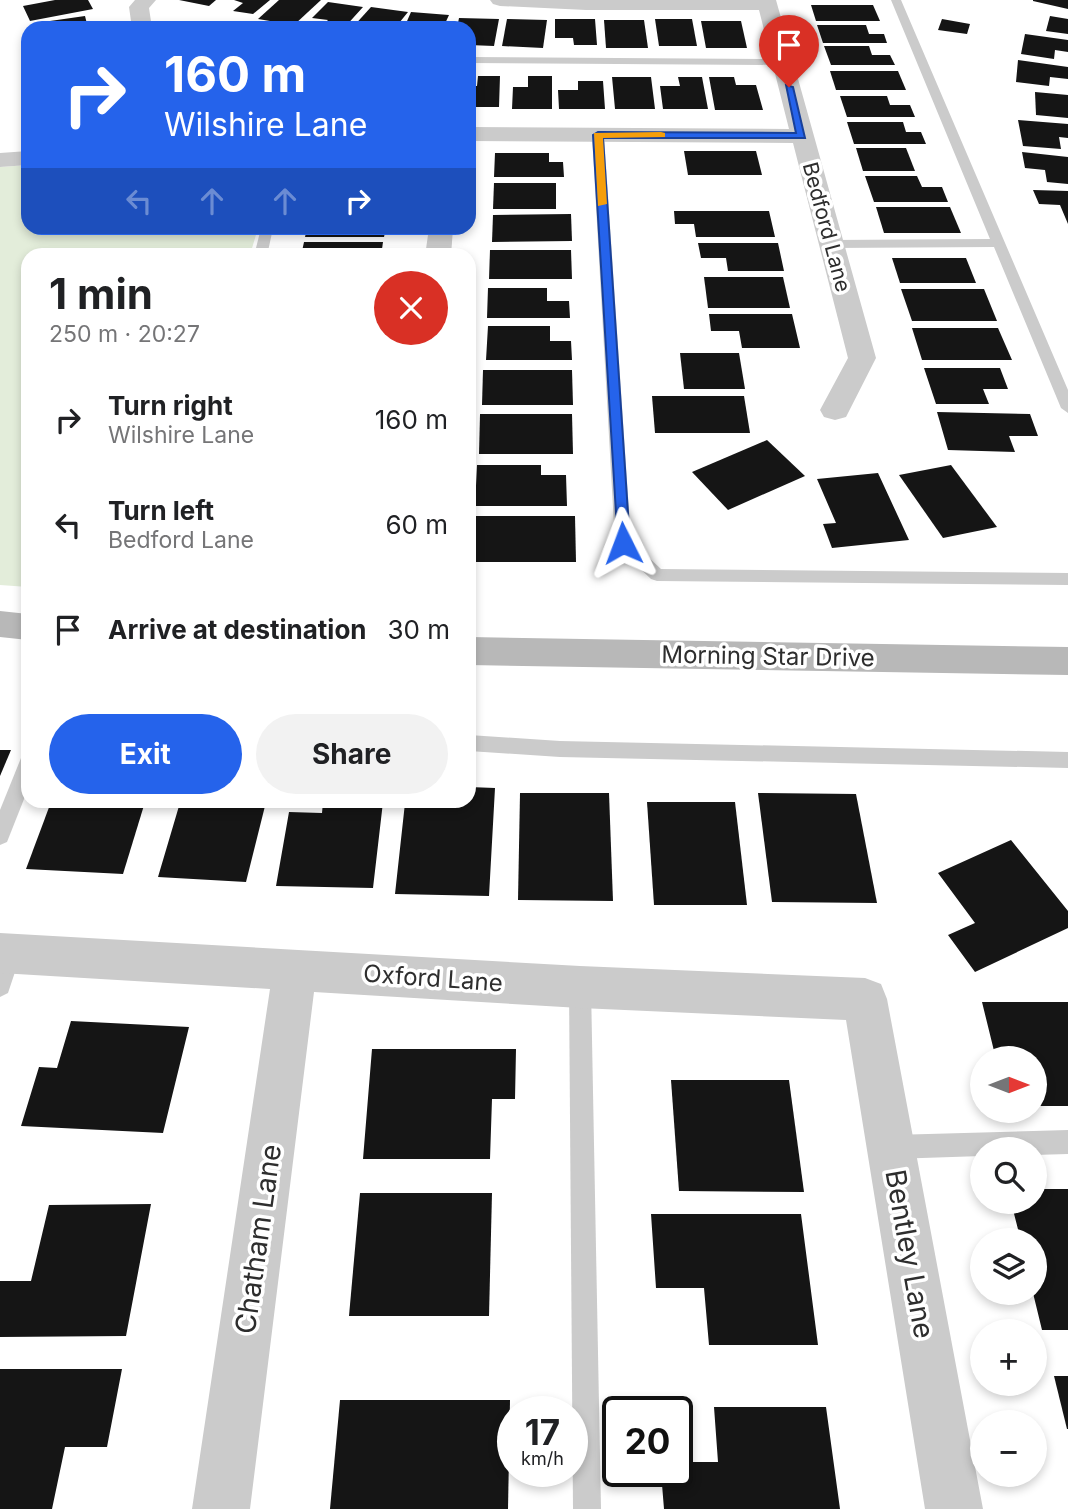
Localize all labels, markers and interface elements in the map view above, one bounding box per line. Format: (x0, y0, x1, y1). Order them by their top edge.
pin (759, 15, 819, 87)
icon: arrive (770, 26, 808, 64)
text: 160 m (164, 45, 306, 104)
icon: right (49, 49, 140, 140)
text: Wilshire Lane (164, 105, 367, 144)
street label: Bedford Lane (798, 159, 856, 295)
icon: left (120, 182, 158, 220)
icon: ahead (193, 182, 231, 220)
icon: ahead (266, 182, 304, 220)
icon: right (339, 182, 377, 220)
text: 1 min (49, 268, 153, 319)
button: close (374, 271, 448, 345)
text: 250 m · 20:27 (49, 320, 200, 348)
text: Turn right (108, 390, 233, 421)
icon: right (49, 401, 87, 439)
text: 160 m (375, 404, 448, 435)
text: Wilshire Lane (108, 421, 254, 449)
text: Turn left (108, 495, 214, 526)
icon: left (49, 506, 87, 544)
position arrow (586, 506, 660, 580)
text: 60 m (385, 509, 448, 540)
text: Bedford Lane (108, 526, 254, 554)
icon: arrive (49, 611, 87, 649)
text: Arrive at destination (108, 614, 367, 645)
text: 30 m (388, 614, 450, 645)
street label: Morning Star Drive (661, 640, 875, 672)
button: Exit (49, 714, 242, 794)
button: Share (256, 714, 448, 794)
street label: Oxford Lane (362, 959, 504, 997)
north arrow (970, 1046, 1046, 1124)
map controls (970, 1046, 1047, 1487)
button: search (970, 1137, 1047, 1214)
street label: Chatham Lane (228, 1142, 288, 1336)
street label: Bentley Lane (878, 1167, 942, 1341)
button: layers (970, 1228, 1047, 1305)
button: + (970, 1319, 1047, 1396)
speed limit sign: 20 (602, 1396, 693, 1487)
button: − (970, 1410, 1047, 1487)
text: 17 (525, 1411, 560, 1453)
text: km/h (521, 1448, 564, 1469)

